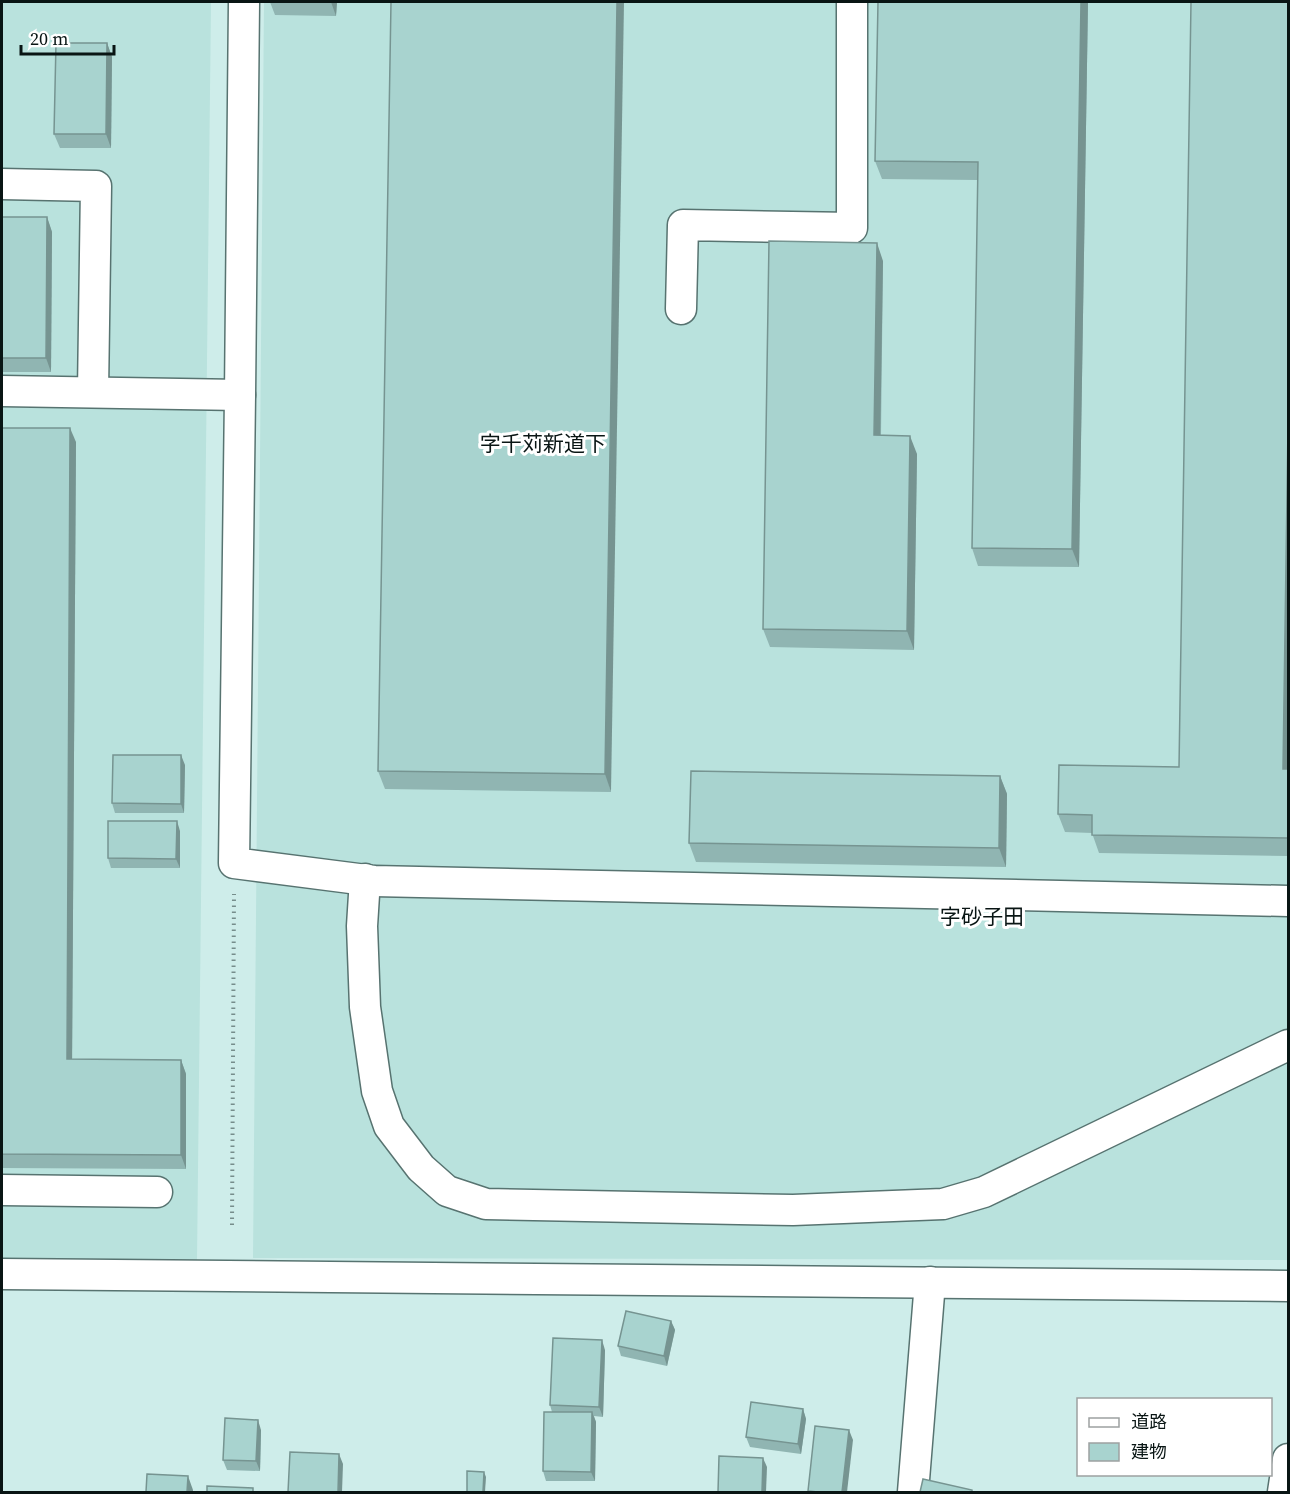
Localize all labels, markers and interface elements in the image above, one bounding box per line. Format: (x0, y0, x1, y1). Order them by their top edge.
scale bar (21, 18, 114, 56)
text: 20 m (30, 26, 68, 51)
district label: 字千苅新道下 (480, 429, 606, 458)
district label: 字砂子田 (940, 902, 1024, 931)
legend (1077, 1398, 1272, 1476)
text: 道路 (1131, 1409, 1167, 1434)
text: 建物 (1131, 1439, 1167, 1464)

